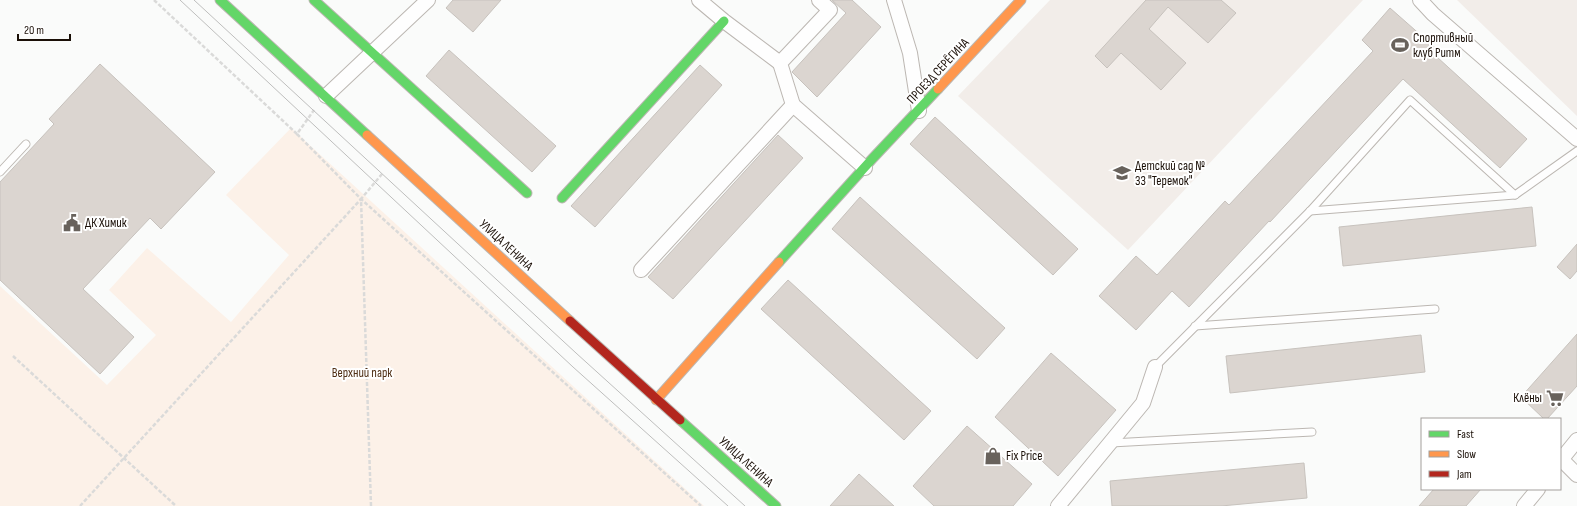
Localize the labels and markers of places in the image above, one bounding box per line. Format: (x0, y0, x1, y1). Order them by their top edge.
place label: Спортивный клуб Ритм (1413, 30, 1473, 61)
sports icon: Спортивный клуб Ритм (1390, 35, 1410, 55)
place label: Детский сад № 33 "Теремок" (1135, 158, 1205, 189)
school or university icon: Детский сад № 33 "Теремок" (1112, 163, 1132, 183)
public building icon: ДК Химик (62, 213, 82, 233)
place label: ДК Химик (85, 215, 127, 231)
supermarket icon: Клёны (1545, 388, 1565, 408)
place label: Клёны (1513, 390, 1542, 406)
shop icon: Fix Price (983, 446, 1003, 466)
place label: Fix Price (1006, 448, 1043, 464)

